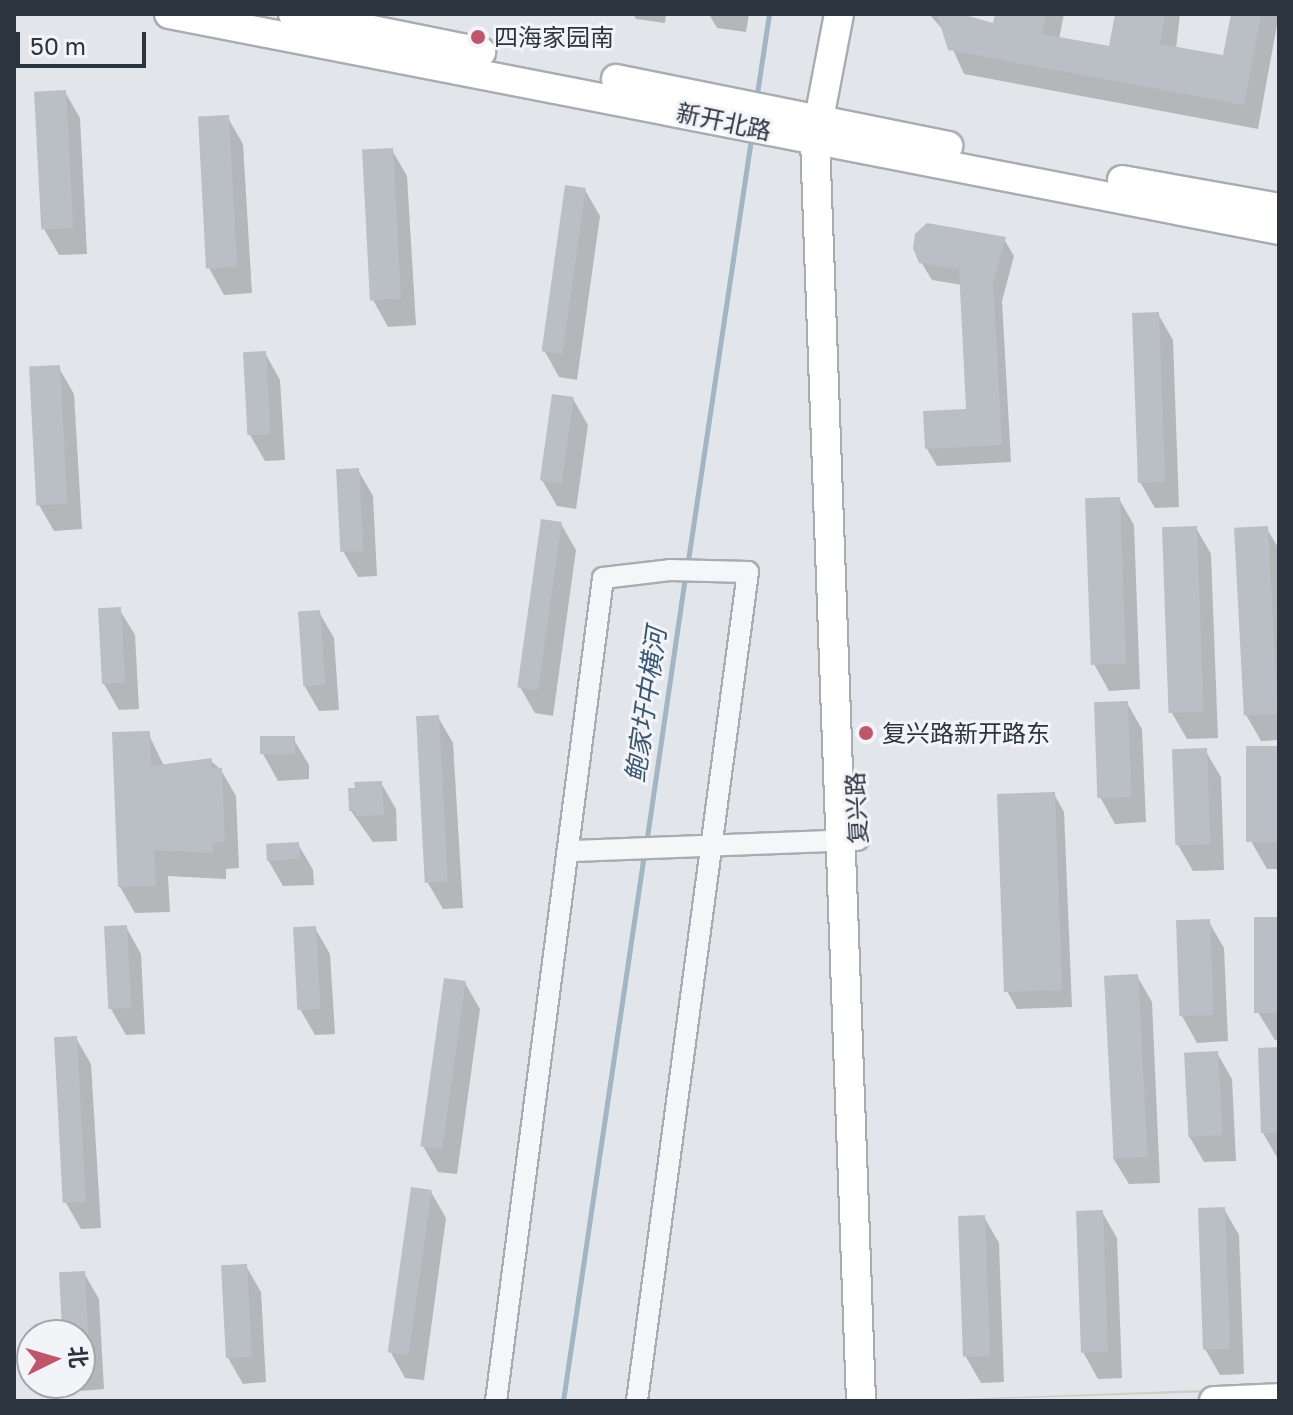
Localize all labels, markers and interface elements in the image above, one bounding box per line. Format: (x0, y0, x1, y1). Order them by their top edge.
scale bar (20, 16, 150, 66)
place label: 四海家园南 (494, 23, 614, 51)
marker: 四海家园南 (469, 28, 487, 46)
text: 50 m (30, 31, 86, 60)
street label: 新开北路 (674, 97, 774, 145)
water label: 鲍家圩中横河 (620, 626, 672, 784)
place label: 复兴路新开路东 (882, 719, 1050, 747)
marker: 复兴路新开路东 (857, 724, 875, 742)
street label: 复兴路 (840, 771, 872, 845)
north arrow (16, 1319, 96, 1399)
text: 北 (64, 1345, 93, 1369)

